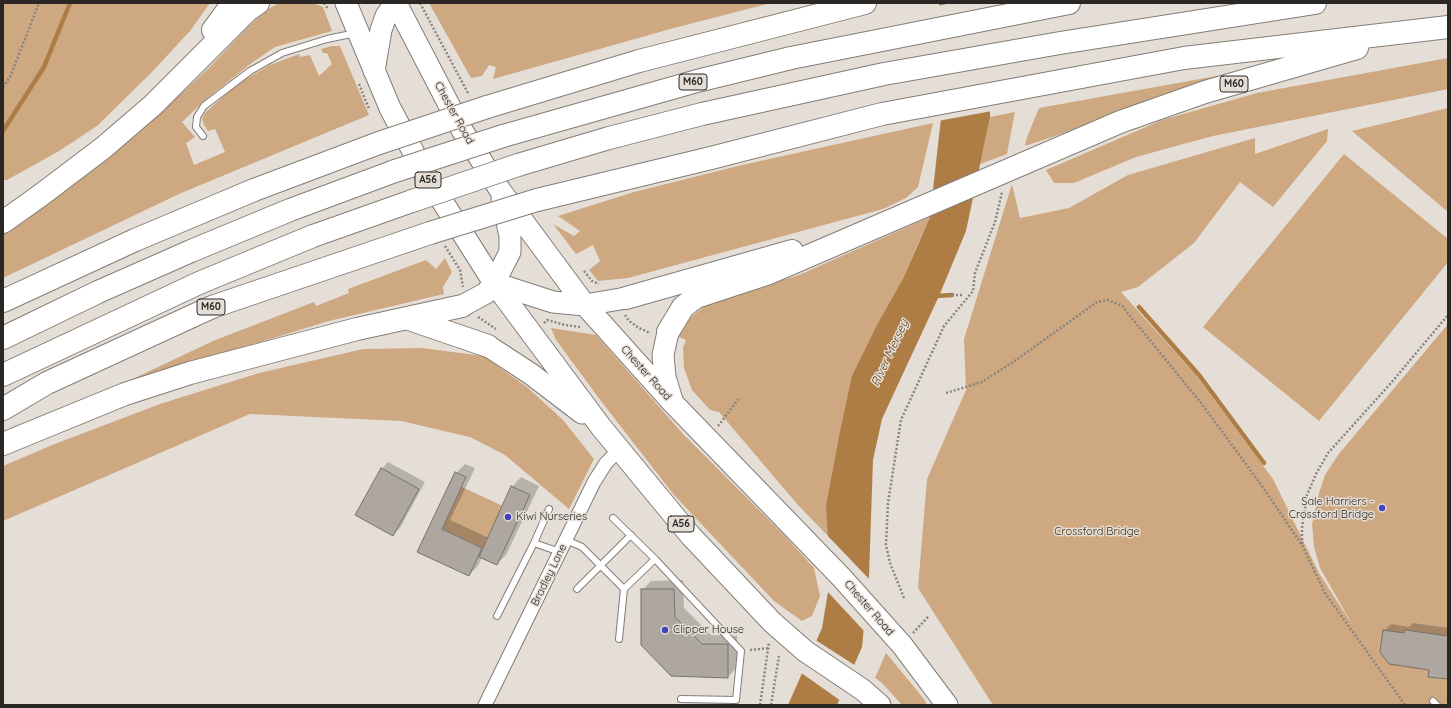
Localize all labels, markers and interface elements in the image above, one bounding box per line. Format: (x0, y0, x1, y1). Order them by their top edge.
road number: M60 (679, 74, 707, 90)
road number: M60 (1220, 76, 1248, 92)
street label: Chester Road (431, 80, 477, 146)
road number: A56 (415, 172, 441, 188)
road number: M60 (197, 299, 225, 315)
water label: River Mersey (868, 317, 912, 389)
street label: Chester Road (618, 343, 674, 403)
place label: Sale Harriers - Crossford Bridge (1289, 495, 1374, 521)
marker: Sale Harriers - Crossford Bridge (1377, 503, 1387, 513)
place label: Kiwi Nurseries (516, 510, 587, 524)
marker: Kiwi Nurseries (503, 512, 513, 522)
road number: A56 (668, 516, 694, 532)
park label: Crossford Bridge (1054, 525, 1140, 539)
street label: Bradley Lane (528, 542, 570, 608)
street label: Chester Road (841, 578, 897, 638)
place label: Clipper House (673, 623, 744, 637)
marker: Clipper House (660, 625, 670, 635)

